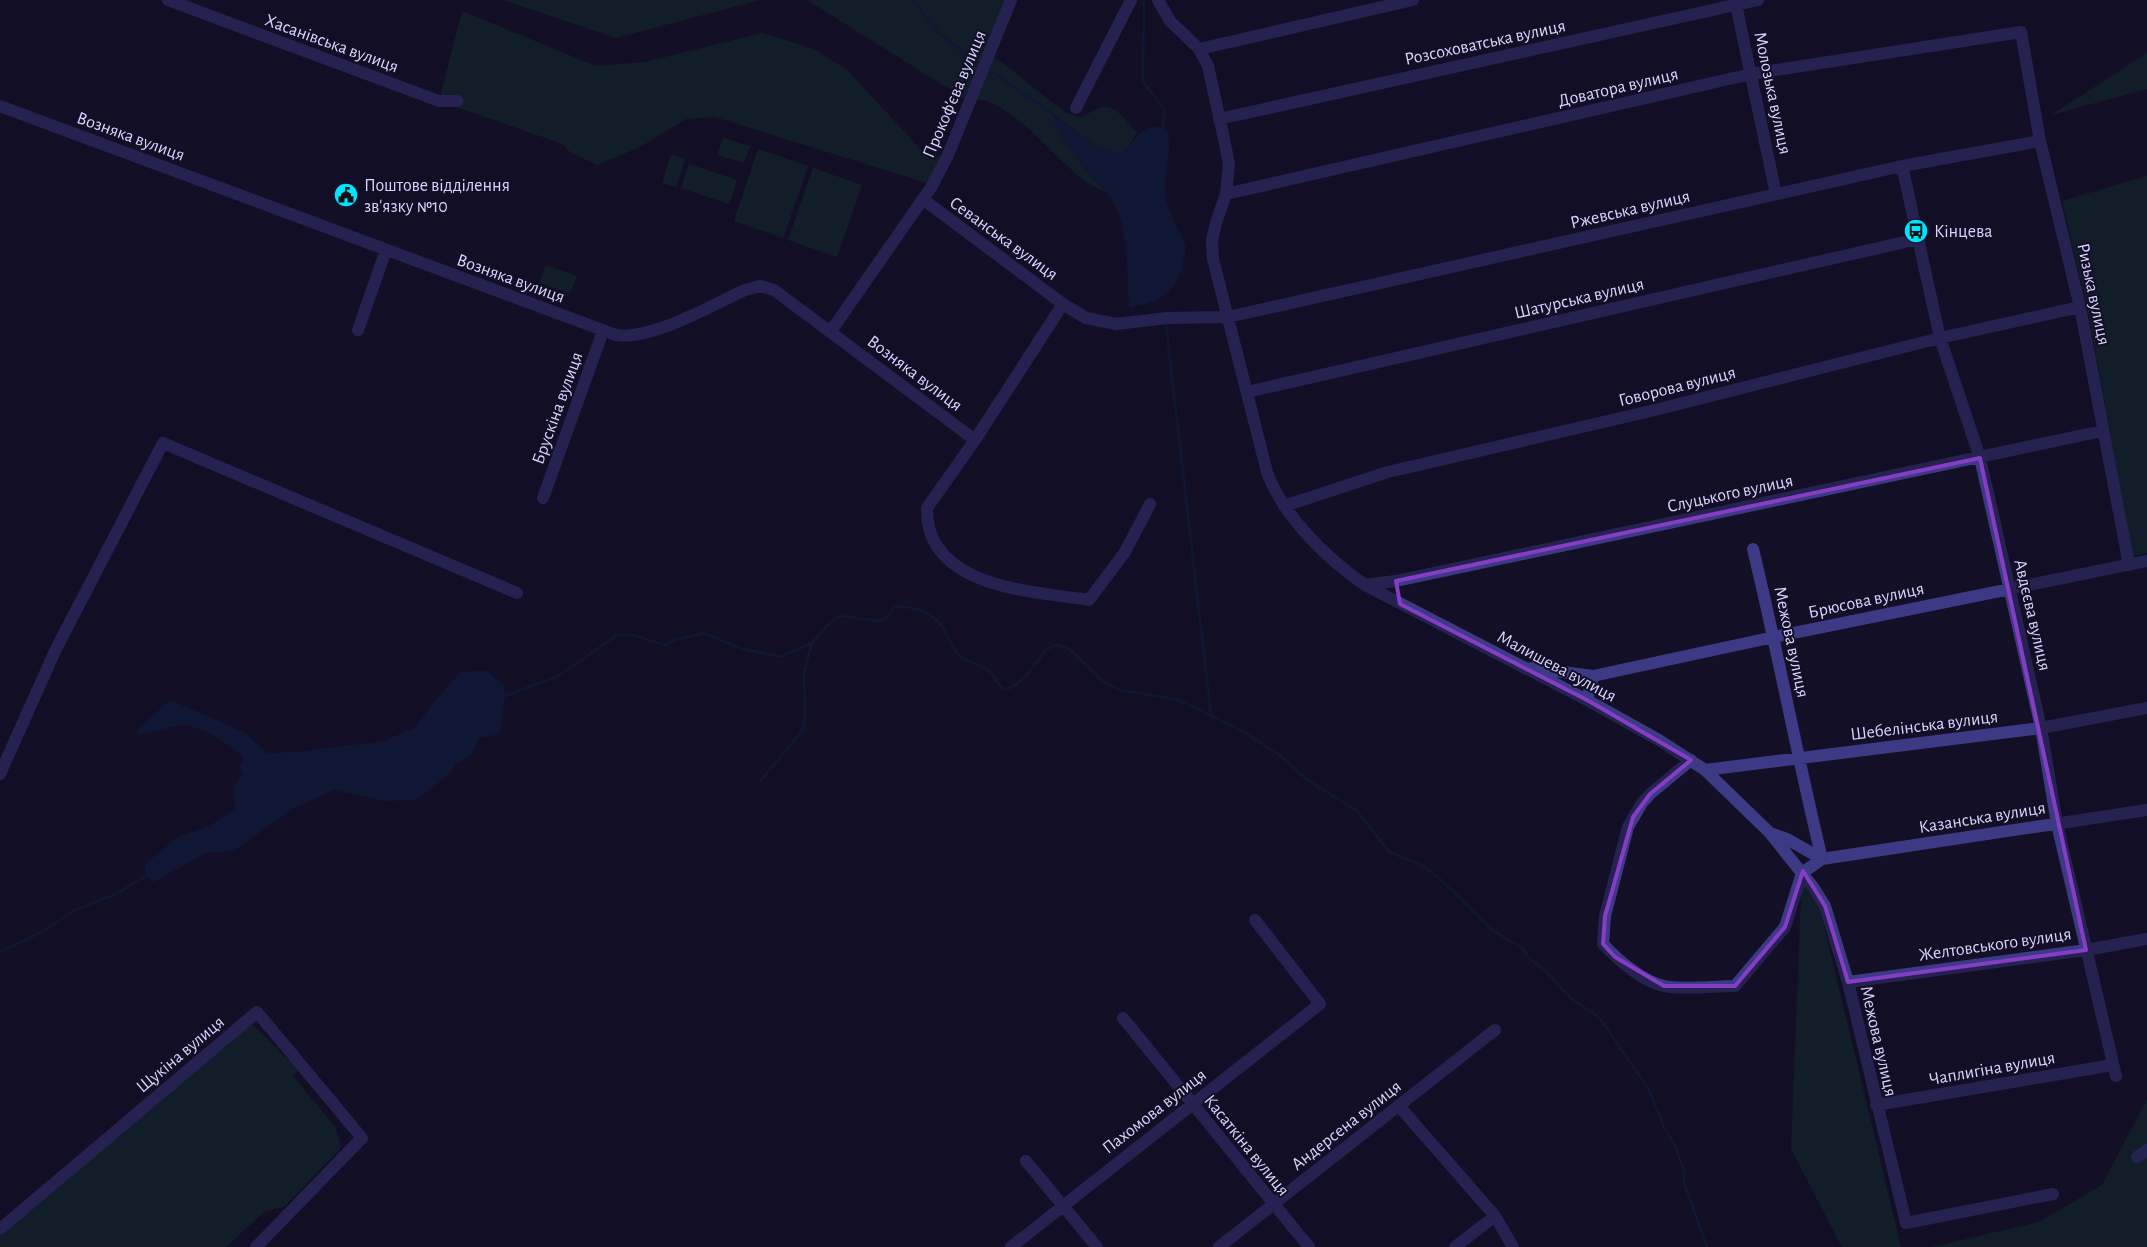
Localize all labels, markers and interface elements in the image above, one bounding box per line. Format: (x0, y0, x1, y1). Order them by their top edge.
street label: Хасанівська вулиця (262, 11, 401, 76)
street label: Розсоховатська вулиця (1403, 17, 1567, 69)
street label: Прокоф’єва вулиця (920, 28, 990, 161)
street label: Молозька вулиця (1750, 30, 1794, 156)
street label: Доватора вулиця (1556, 65, 1680, 111)
street label: Возняка вулиця (74, 109, 187, 165)
place label: Поштове відділення зв'язку №10 (364, 177, 510, 216)
public building icon: Поштове відділення зв'язку №10 (333, 182, 359, 208)
street label: Ржевська вулиця (1569, 187, 1692, 233)
street label: Севанська вулиця (946, 194, 1061, 284)
bus stop icon: Кінцева (1903, 218, 1929, 244)
place label: Кінцева (1934, 223, 1992, 241)
street label: Ризька вулиця (2073, 242, 2113, 347)
street label: Возняка вулиця (454, 251, 567, 307)
street label: Шатурська вулиця (1513, 275, 1646, 323)
street label: Возняка вулиця (864, 332, 965, 415)
street label: Брускіна вулиця (529, 350, 587, 467)
street label: Говорова вулиця (1617, 364, 1738, 410)
street label: Слуцького вулиця (1666, 472, 1795, 516)
street label: Авдєєва вулиця (2010, 558, 2054, 673)
street label: Брюсова вулиця (1807, 580, 1926, 622)
street label: Межова вулиця (1770, 585, 1812, 699)
street label: Малишева вулиця (1494, 628, 1619, 706)
street label: Шебелінська вулиця (1849, 707, 1999, 744)
street label: Казанська вулиця (1917, 799, 2047, 837)
street label: Желтовського вулиця (1918, 925, 2073, 965)
street label: Межова вулиця (1857, 984, 1900, 1098)
street label: Щукіна вулиця (133, 1013, 228, 1097)
street label: Чаплигіна вулиця (1928, 1049, 2057, 1089)
street label: Пахомова вулиця (1099, 1066, 1210, 1158)
street label: Андерсена вулиця (1288, 1077, 1405, 1174)
street label: Касаткіна вулиця (1200, 1092, 1292, 1200)

